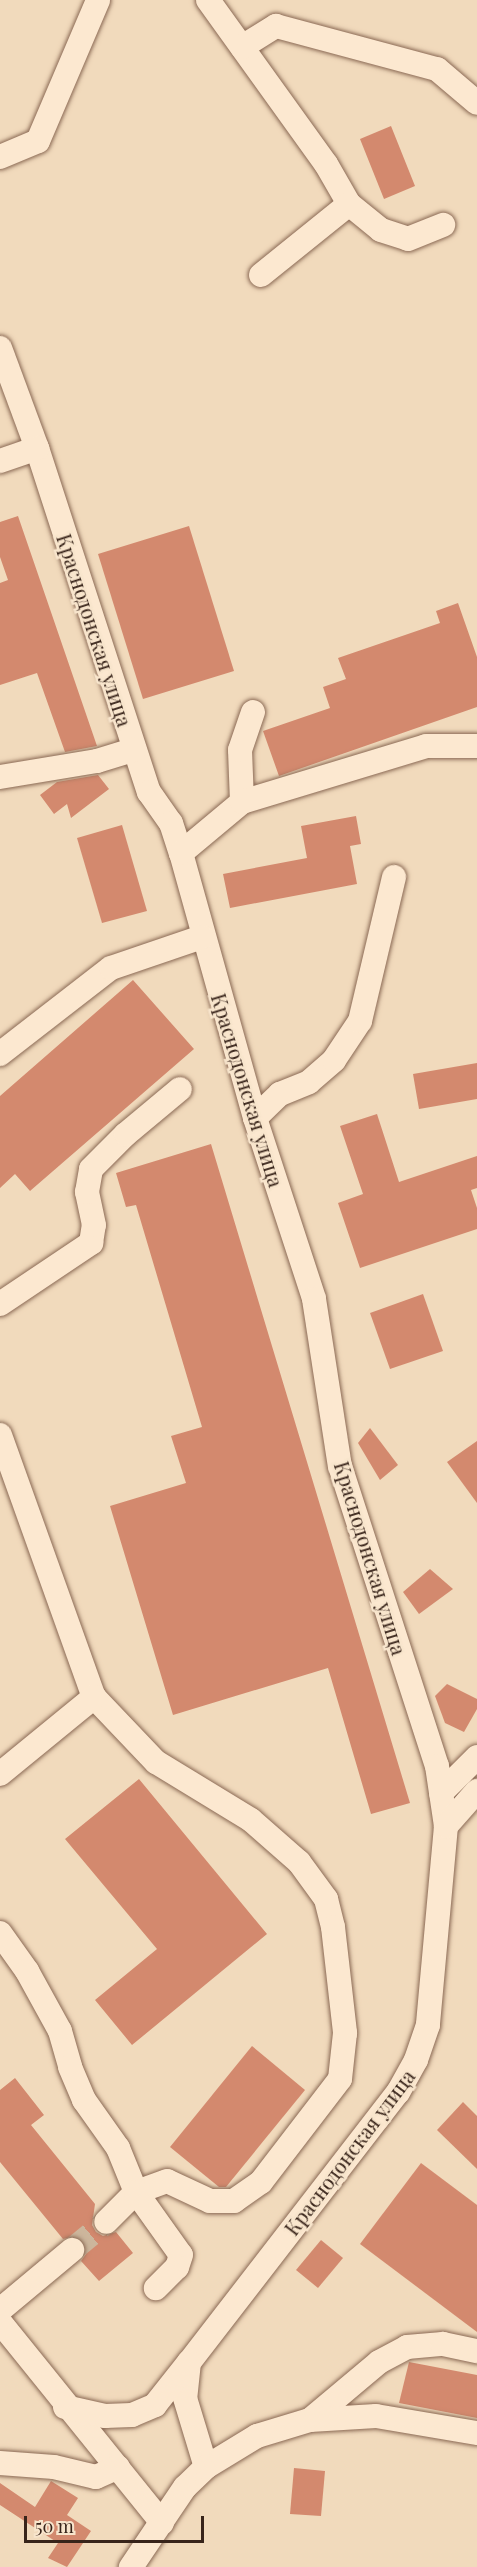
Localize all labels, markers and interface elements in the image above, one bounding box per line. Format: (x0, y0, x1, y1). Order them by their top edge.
street label: Краснодонская улица (53, 531, 137, 729)
street label: Краснодонская улица (207, 990, 289, 1190)
street label: Краснодонская улица (330, 1458, 412, 1658)
street label: Краснодонская улица (279, 2064, 419, 2240)
scale bar (27, 2504, 207, 2542)
text: 50 m (35, 2514, 74, 2538)

